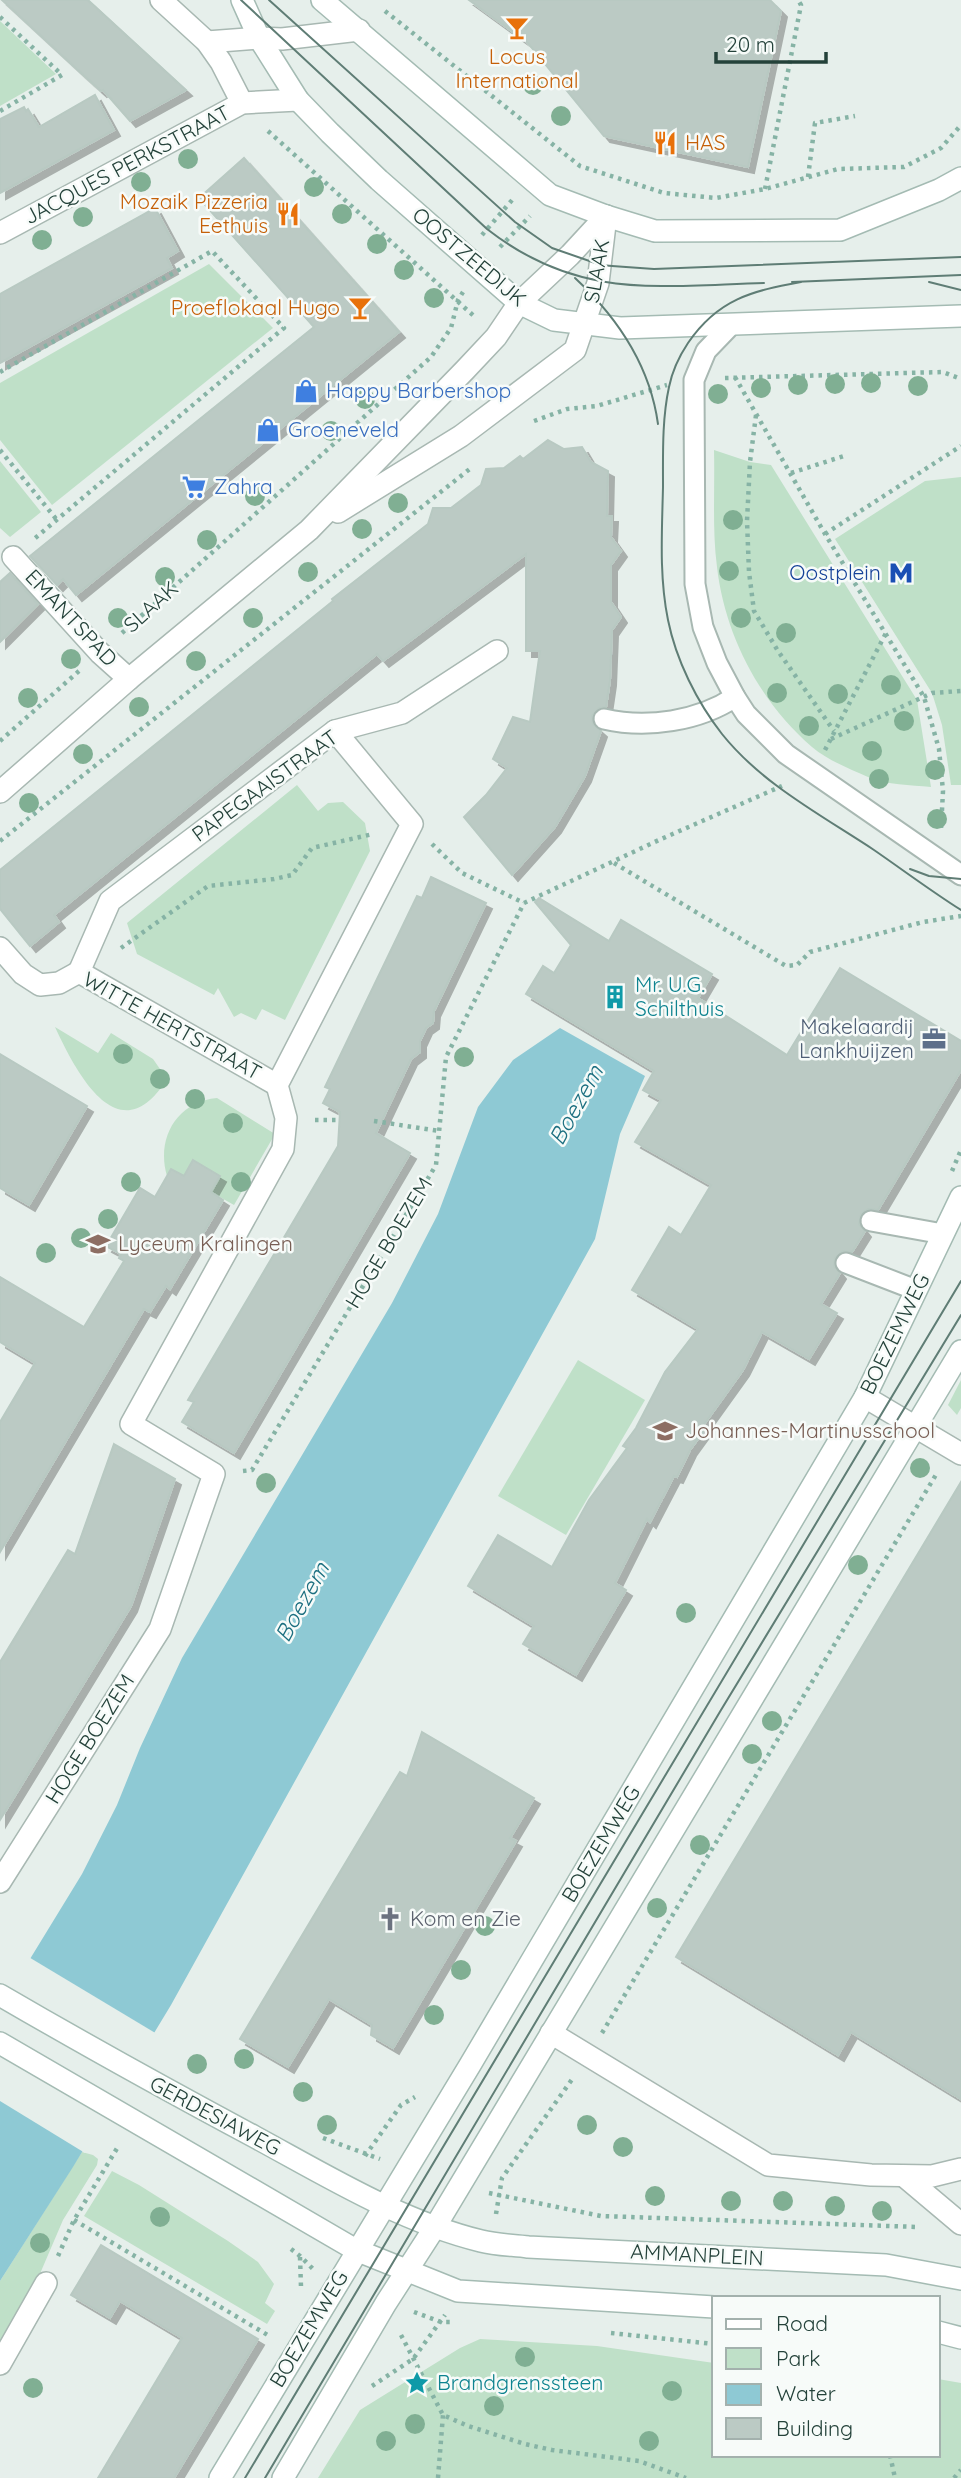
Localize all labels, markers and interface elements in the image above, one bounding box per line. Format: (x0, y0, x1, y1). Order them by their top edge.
bar icon: Locus International (503, 14, 531, 42)
scale bar (716, 21, 826, 65)
text: 20 m (726, 31, 775, 57)
place label: Locus International (455, 43, 579, 93)
street label: JACQUES PERKSTRAAT (19, 99, 234, 229)
restaurant icon: HAS (651, 129, 679, 157)
place label: HAS (685, 129, 726, 155)
place label: Mozaik Pizzeria Eethuis (120, 188, 268, 238)
restaurant icon: Mozaik Pizzeria Eethuis (274, 200, 302, 228)
street label: OOSTZEEDIJK (407, 201, 532, 311)
street label: SLAAK (578, 237, 614, 305)
place label: Proeflokaal Hugo (171, 294, 340, 320)
bar icon: Proeflokaal Hugo (346, 294, 374, 322)
shop icon: Happy Barbershop (292, 377, 320, 405)
place label: Happy Barbershop (326, 377, 511, 403)
shop icon: Groeneveld (254, 416, 282, 444)
place label: Groeneveld (288, 416, 399, 442)
supermarket icon: Zahra (180, 473, 208, 501)
place label: Zahra (214, 473, 273, 499)
place label: Oostplein (789, 559, 881, 585)
metro station icon: Oostplein (887, 559, 915, 587)
street label: EMANTSPAD (20, 563, 123, 671)
street label: SLAAK (118, 575, 183, 637)
street label: PAPEGAAISTRAAT (186, 724, 342, 847)
street label: WITTE HERTSTRAAT (79, 965, 266, 1085)
place label: Mr. U.G. Schilthuis (635, 971, 724, 1021)
building icon: Mr. U.G. Schilthuis (601, 983, 629, 1011)
place label: Makelaardij Lankhuijzen (799, 1013, 914, 1063)
office icon: Makelaardij Lankhuijzen (920, 1025, 948, 1053)
water label: Boezem (542, 1059, 610, 1150)
street label: HOGE BOEZEM (339, 1172, 437, 1313)
school or university icon: Lyceum Kralingen (84, 1230, 112, 1258)
place label: Lyceum Kralingen (118, 1230, 293, 1256)
street label: BOEZEMWEG (854, 1269, 935, 1398)
school or university icon: Johannes-Martinusschool (651, 1417, 679, 1445)
place label: Johannes-Martinusschool (685, 1417, 935, 1443)
water label: Boezem (268, 1556, 336, 1647)
street label: HOGE BOEZEM (39, 1669, 139, 1808)
street label: BOEZEMWEG (555, 1781, 645, 1906)
church icon: Kom en Zie (376, 1905, 404, 1933)
place label: Kom en Zie (410, 1905, 521, 1931)
street label: GERDESIAWEG (146, 2070, 285, 2161)
street label: AMMANPLEIN (630, 2238, 764, 2270)
street label: BOEZEMWEG (263, 2266, 353, 2391)
legend (712, 2296, 940, 2457)
text: Road (776, 2310, 828, 2336)
text: Park (776, 2345, 820, 2371)
place icon: Brandgrenssteen (403, 2369, 431, 2397)
place label: Brandgrenssteen (437, 2369, 603, 2395)
text: Water (776, 2380, 836, 2406)
text: Building (776, 2415, 853, 2441)

